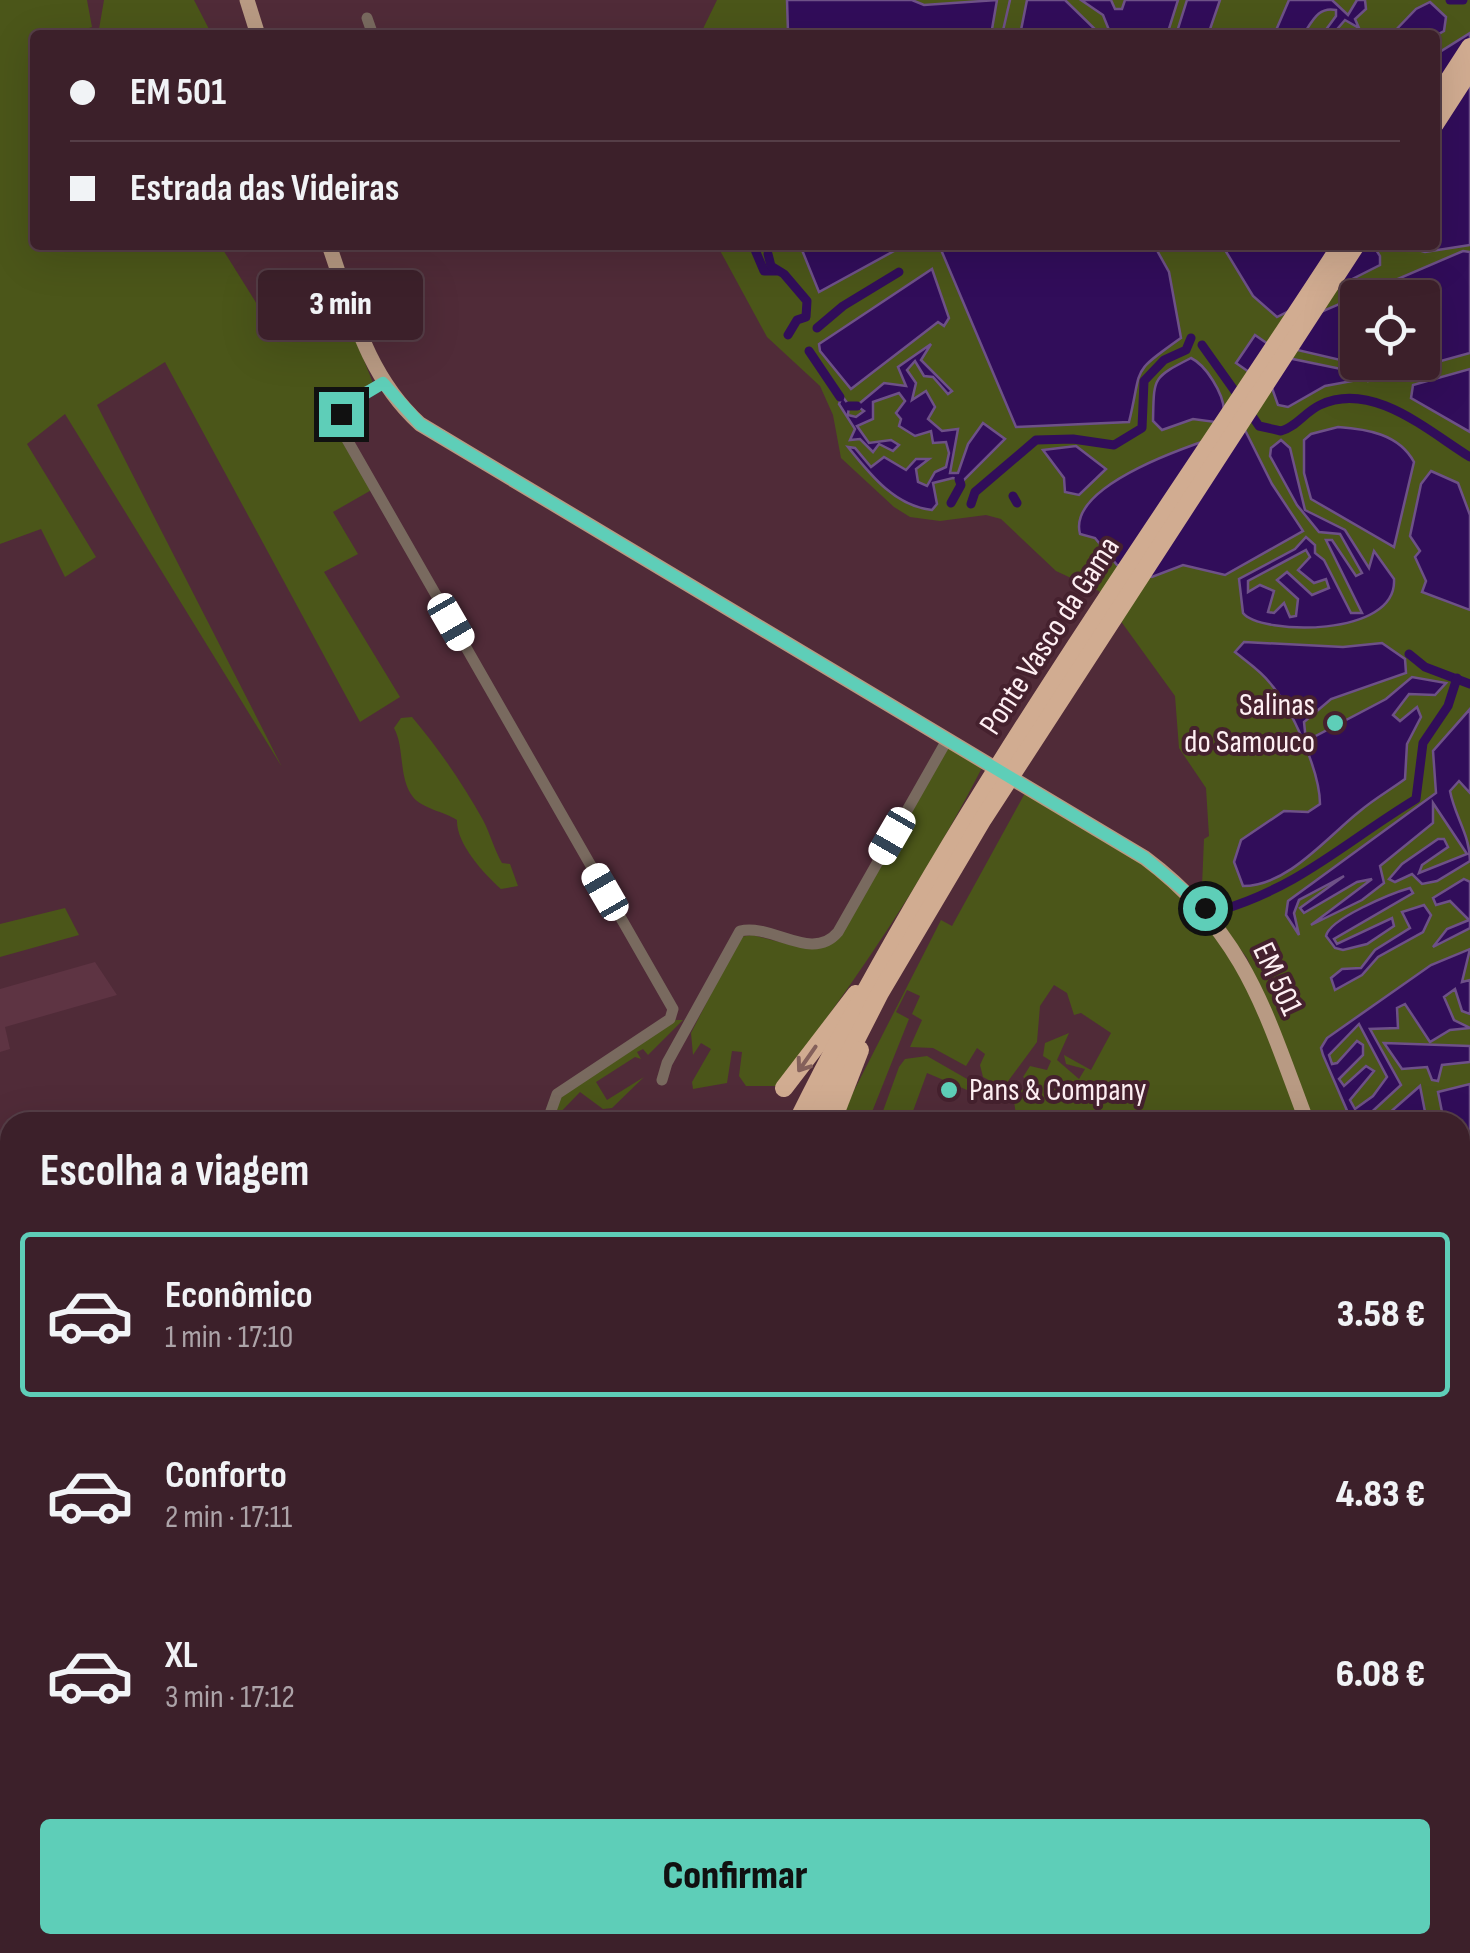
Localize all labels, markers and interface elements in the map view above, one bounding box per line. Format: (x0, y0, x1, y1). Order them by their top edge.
text: EM 501 (130, 70, 226, 115)
text: Estrada das Videiras (130, 166, 399, 211)
callout: 3 min (258, 269, 424, 339)
map controls (1340, 280, 1440, 380)
button: locate (1340, 280, 1440, 380)
text: 3 min (309, 285, 372, 324)
route end (319, 392, 364, 437)
street label: Ponte Vasco da Gama (972, 530, 1128, 742)
car (423, 589, 479, 655)
place label: Salinas do Samouco (1184, 686, 1315, 762)
marker: Salinas do Samouco (1324, 712, 1346, 734)
car (864, 803, 920, 869)
car (577, 859, 633, 925)
route start (1183, 886, 1228, 931)
street label: EM 501 (1243, 937, 1311, 1021)
one-way arrow (797, 1044, 818, 1072)
place label: Pans & Company (969, 1071, 1146, 1110)
marker: Pans & Company (938, 1079, 960, 1101)
text: Escolha a viagem (40, 1144, 309, 1199)
icon: car (45, 1270, 135, 1360)
text: Econômico (165, 1273, 313, 1318)
text: 3.58 € (1337, 1292, 1425, 1337)
text: 1 min · 17:10 (165, 1318, 293, 1357)
icon: car (45, 1450, 135, 1540)
text: Conforto (165, 1453, 287, 1498)
text: 4.83 € (1336, 1472, 1425, 1517)
text: 2 min · 17:11 (165, 1498, 292, 1537)
icon: car (45, 1630, 135, 1720)
text: XL (165, 1633, 198, 1678)
text: 6.08 € (1336, 1652, 1425, 1697)
text: 3 min · 17:12 (165, 1678, 295, 1717)
button: Confirmar (40, 1819, 1430, 1934)

